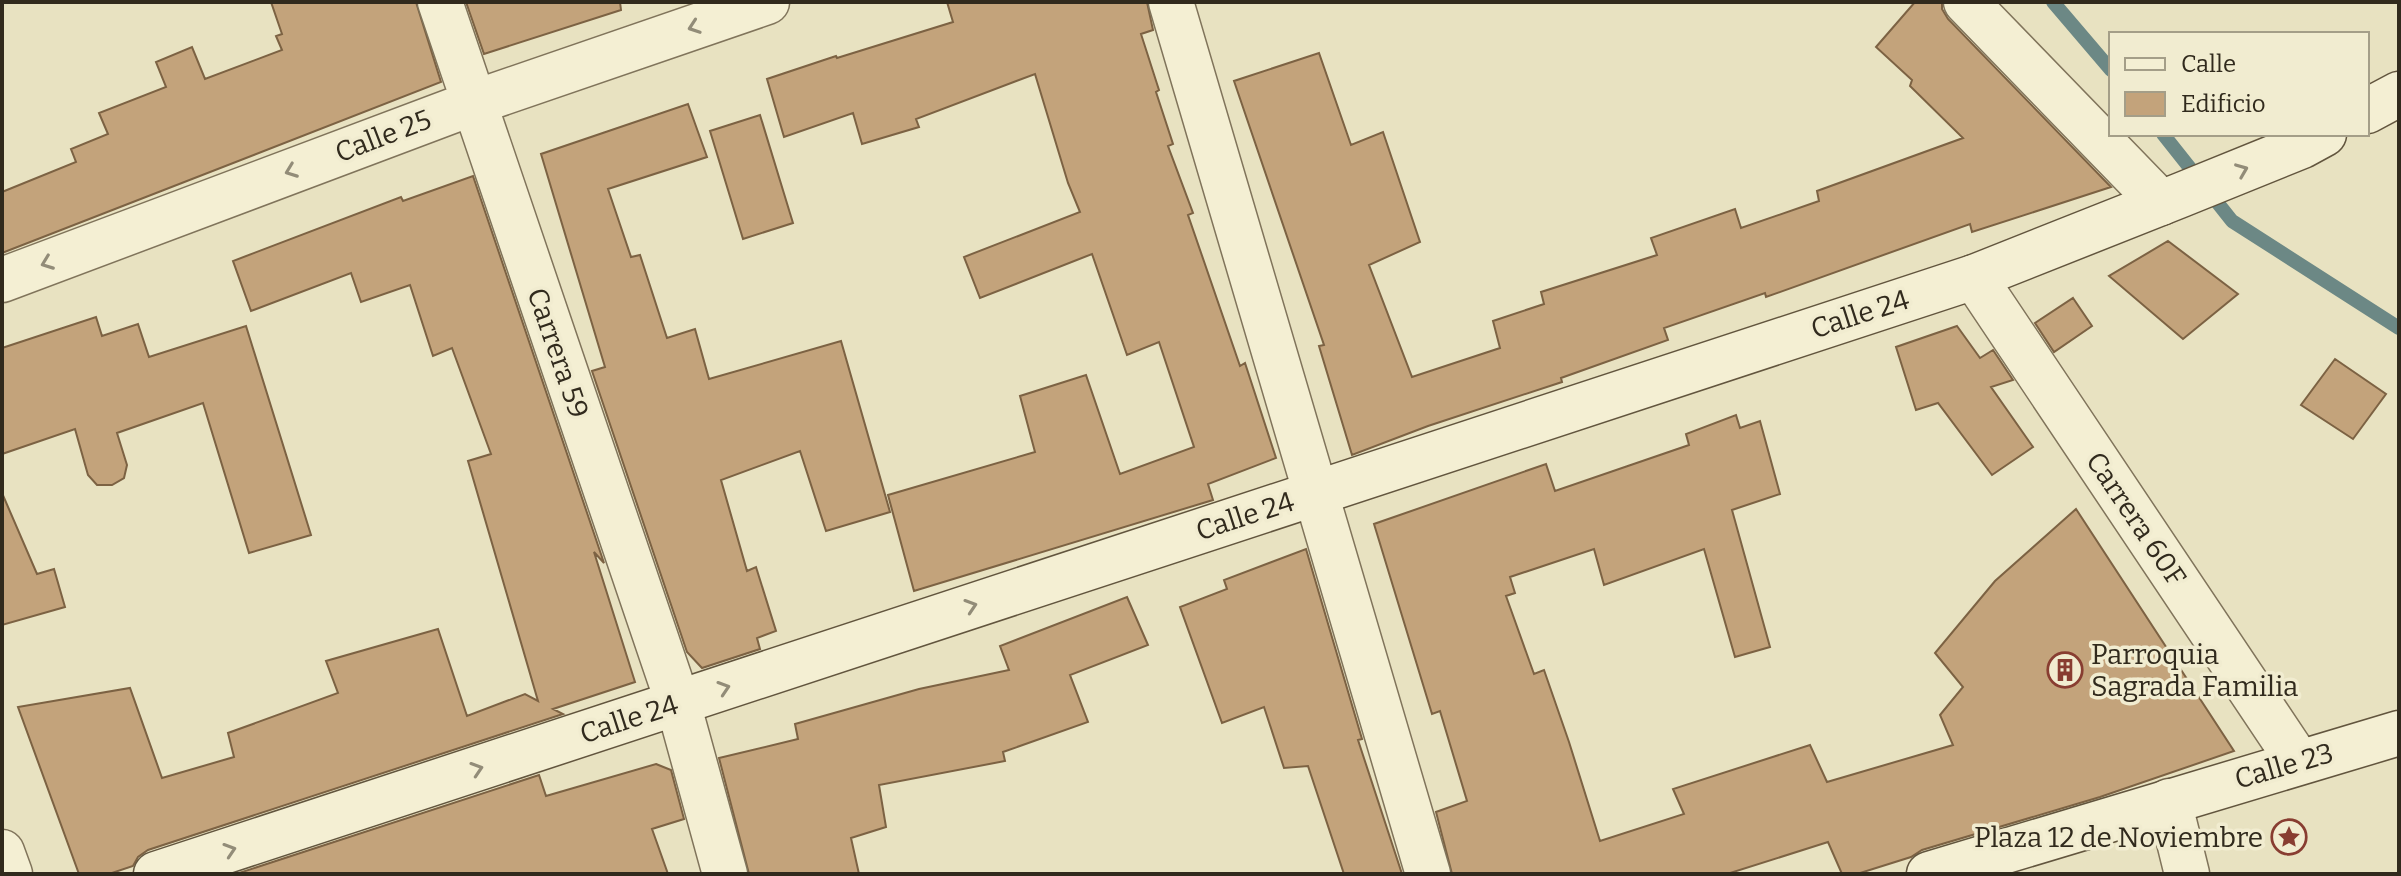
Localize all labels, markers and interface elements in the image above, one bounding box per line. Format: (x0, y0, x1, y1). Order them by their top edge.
one-way arrow (687, 18, 701, 34)
legend (2109, 32, 2369, 136)
text: Calle (2181, 50, 2236, 78)
text: Edificio (2181, 90, 2266, 118)
street label: Calle 25 (330, 103, 436, 169)
one-way arrow (285, 161, 299, 178)
one-way arrow (2234, 164, 2248, 180)
one-way arrow (41, 253, 55, 270)
street label: Calle 24 (1807, 283, 1913, 345)
street label: Carrera 59 (520, 284, 596, 422)
street label: Carrera 60F (2079, 446, 2193, 592)
street label: Calle 24 (1192, 485, 1298, 547)
one-way arrow (964, 600, 978, 616)
place label: Parroquia Sagrada Familia (2091, 638, 2298, 703)
building icon: Parroquia Sagrada Familia (2046, 651, 2084, 689)
one-way arrow (717, 681, 731, 697)
street label: Calle 24 (576, 688, 682, 750)
street label: Calle 23 (2231, 736, 2337, 796)
one-way arrow (470, 762, 484, 778)
place icon: Plaza 12 de Noviembre (2270, 818, 2308, 856)
place label: Plaza 12 de Noviembre (1974, 821, 2263, 854)
one-way arrow (223, 843, 237, 859)

